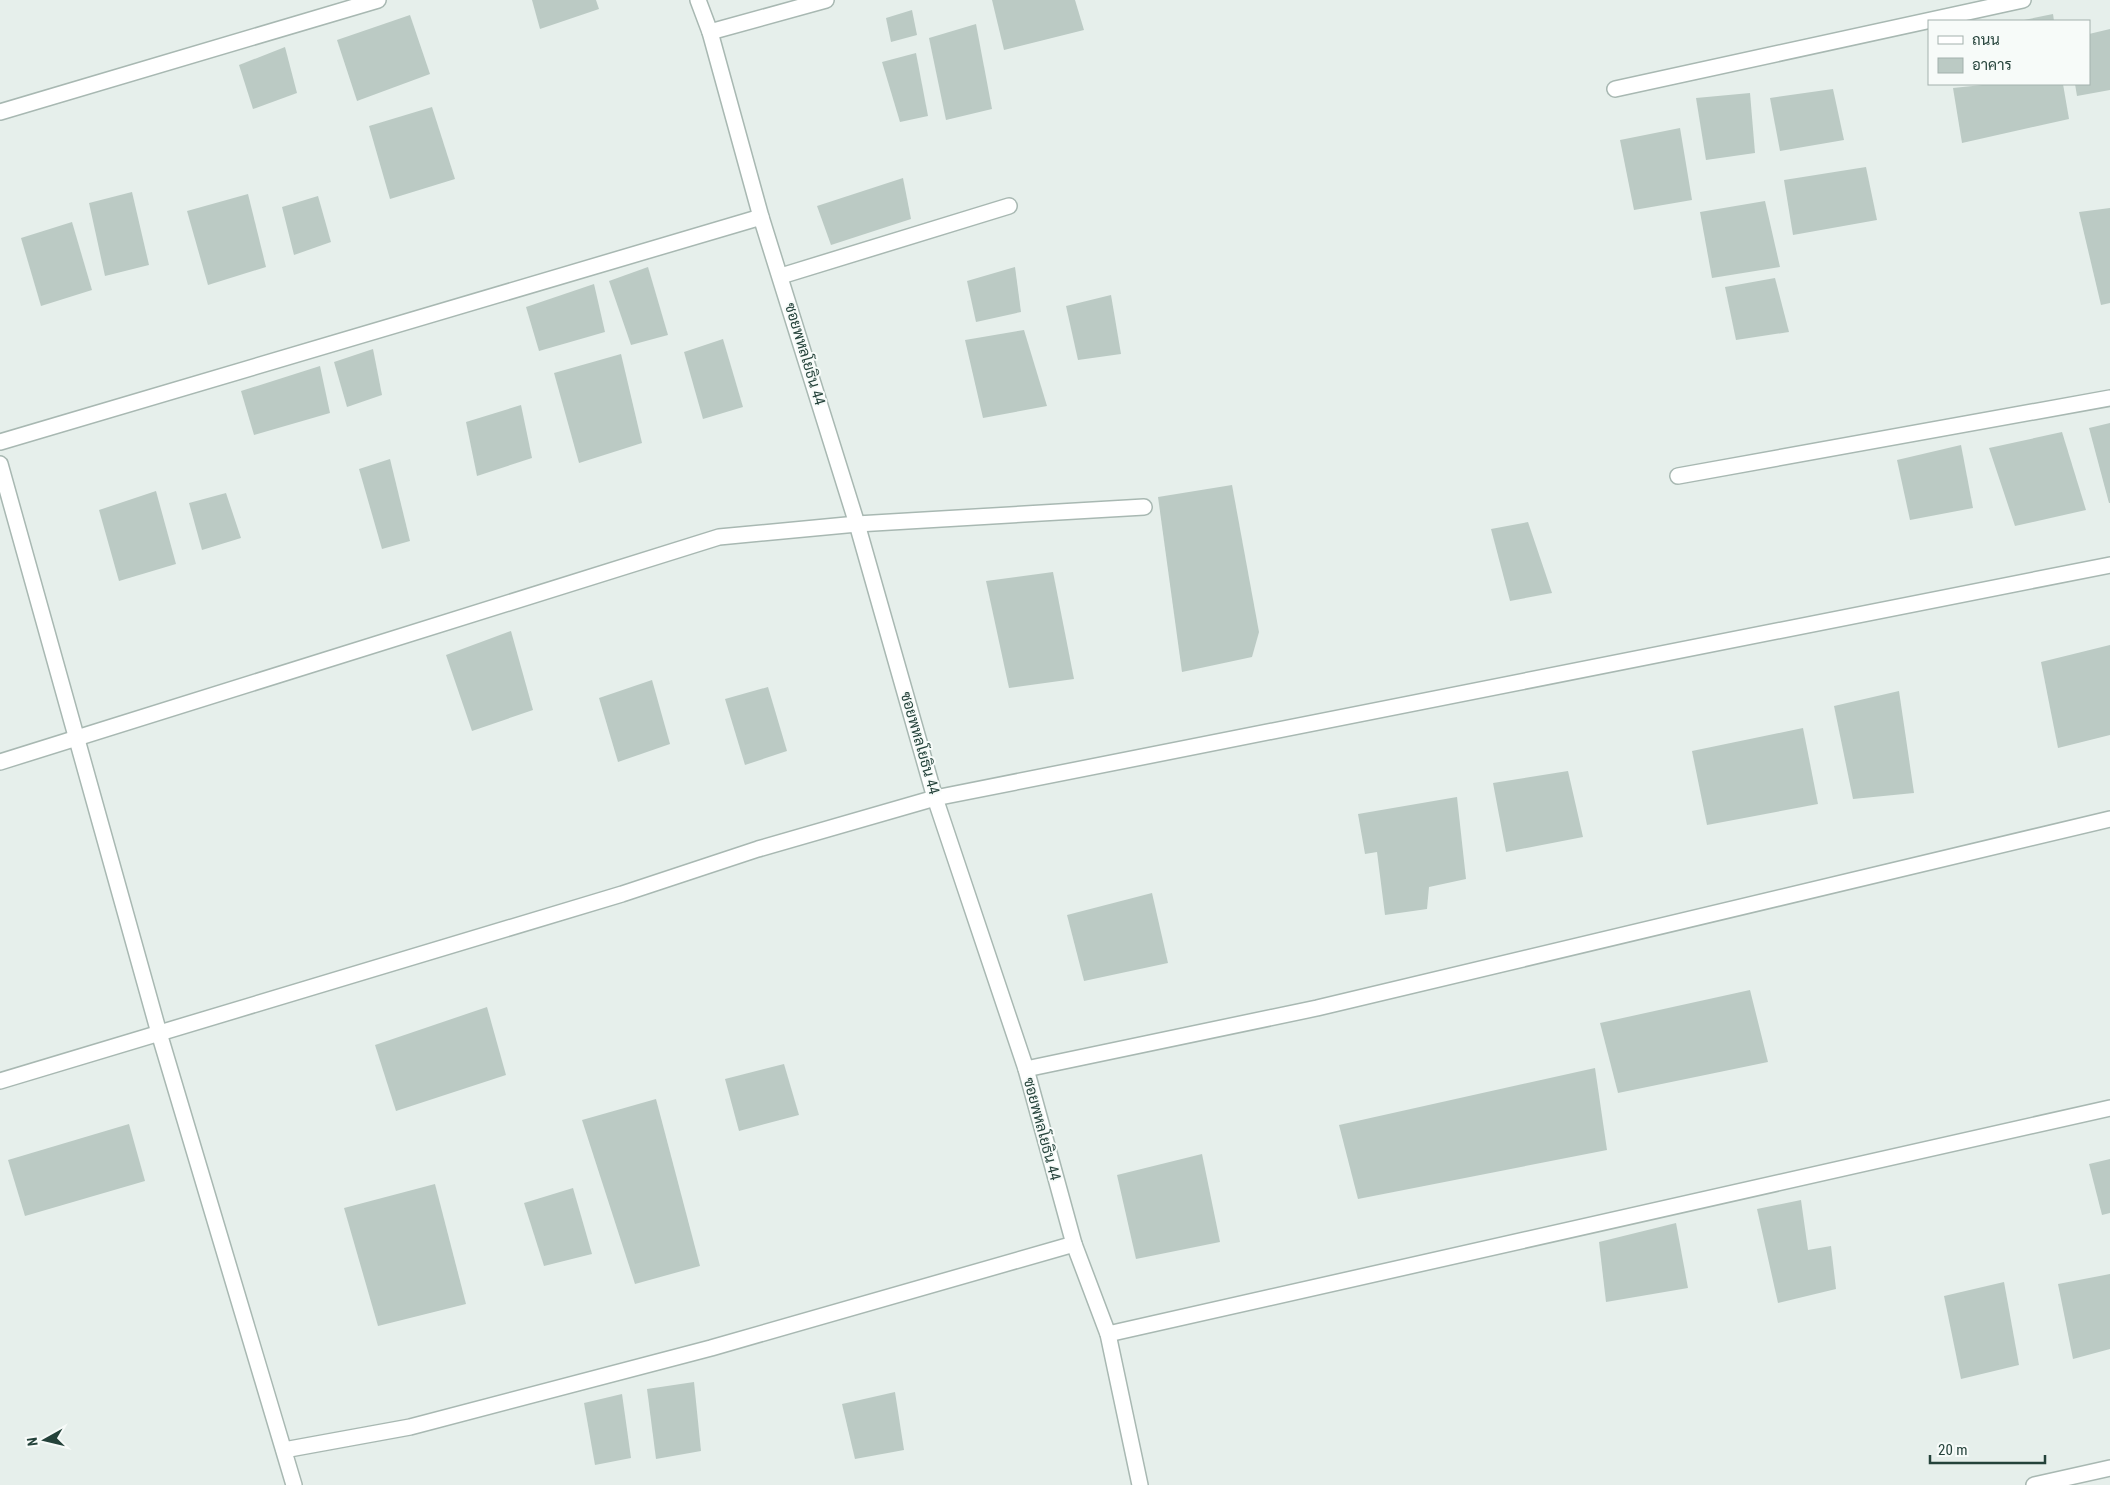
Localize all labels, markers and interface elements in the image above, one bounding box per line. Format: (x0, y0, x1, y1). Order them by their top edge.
legend (1928, 20, 2090, 85)
text: ถนน (1972, 31, 2000, 49)
text: อาคาร (1972, 56, 2012, 74)
street label: ซอยพหลโยธิน 44 (781, 300, 830, 407)
street label: ซอยพหลโยธิน 44 (897, 689, 944, 796)
street label: ซอยพหลโยธิน 44 (1020, 1075, 1065, 1182)
north arrow (20, 1415, 70, 1465)
scale bar (1930, 1432, 2045, 1464)
text: N (24, 1436, 41, 1447)
text: 20 m (1938, 1441, 1968, 1459)

